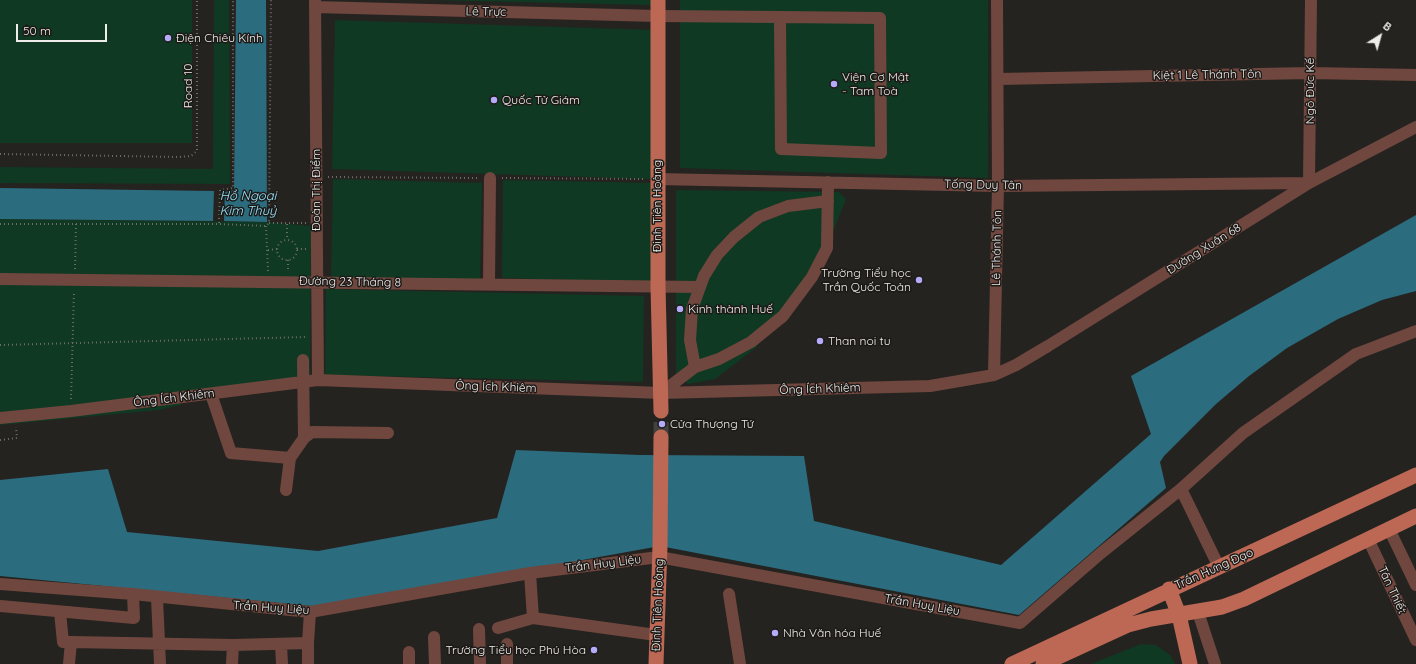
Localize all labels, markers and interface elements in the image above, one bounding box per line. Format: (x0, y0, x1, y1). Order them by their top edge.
street label: Lê Trực (466, 4, 506, 20)
scale bar (18, 16, 109, 42)
north arrow (1360, 16, 1400, 56)
text: B (1380, 19, 1394, 34)
text: 50 m (23, 23, 51, 38)
place label: Điện Chiêu Kính (176, 31, 263, 45)
marker: Điện Chiêu Kính (163, 33, 173, 43)
street label: Ngô Đức Kế (1303, 58, 1317, 124)
street label: Road 10 (181, 64, 195, 108)
street label: Kiệt 1 Lê Thánh Tôn (1153, 67, 1261, 83)
place label: Viện Cơ Mật - Tam Toà (842, 70, 909, 98)
marker: Viện Cơ Mật - Tam Toà (829, 79, 839, 89)
place label: Quốc Tử Giám (502, 93, 580, 107)
marker: Quốc Tử Giám (489, 95, 499, 105)
street label: Đoàn Thị Điểm (309, 149, 323, 231)
street label: Đinh Tiên Hoàng (650, 160, 664, 252)
street label: Tống Duy Tân (944, 177, 1022, 193)
water label: Hồ Ngoại Kim Thuỷ (220, 188, 276, 219)
street label: Lê Thánh Tôn (989, 210, 1005, 286)
street label: Đường Xuân 68 (1164, 220, 1244, 278)
place label: Trường Tiểu học Trần Quốc Toản (821, 266, 911, 294)
street label: Đường 23 Tháng 8 (299, 274, 401, 290)
marker: Trường Tiểu học Trần Quốc Toản (914, 275, 924, 285)
place label: Kinh thành Huế (688, 302, 773, 316)
marker: Kinh thành Huế (675, 304, 685, 314)
place label: Than noi tu (828, 334, 890, 348)
marker: Than noi tu (815, 336, 825, 346)
street label: Ông Ích Khiêm (455, 378, 537, 396)
street label: Ông Ích Khiêm (779, 380, 861, 398)
street label: Ông Ích Khiêm (133, 386, 215, 410)
place label: Cửa Thượng Tứ (670, 417, 754, 431)
marker: Cửa Thượng Tứ (657, 419, 667, 429)
street label: Trần Hưng Đạo (1172, 545, 1256, 593)
street label: Trần Huy Liệu (564, 552, 642, 576)
street label: Đinh Tiên Hoàng (649, 558, 667, 652)
street label: Tân Thiết (1375, 564, 1409, 616)
street label: Trần Huy Liệu (883, 591, 961, 619)
street label: Trần Huy Liệu (232, 598, 310, 618)
place label: Nhà Văn hóa Huế (783, 626, 881, 640)
marker: Nhà Văn hóa Huế (770, 628, 780, 638)
place label: Trường Tiểu học Phú Hòa (446, 643, 586, 657)
marker: Trường Tiểu học Phú Hòa (589, 645, 599, 655)

